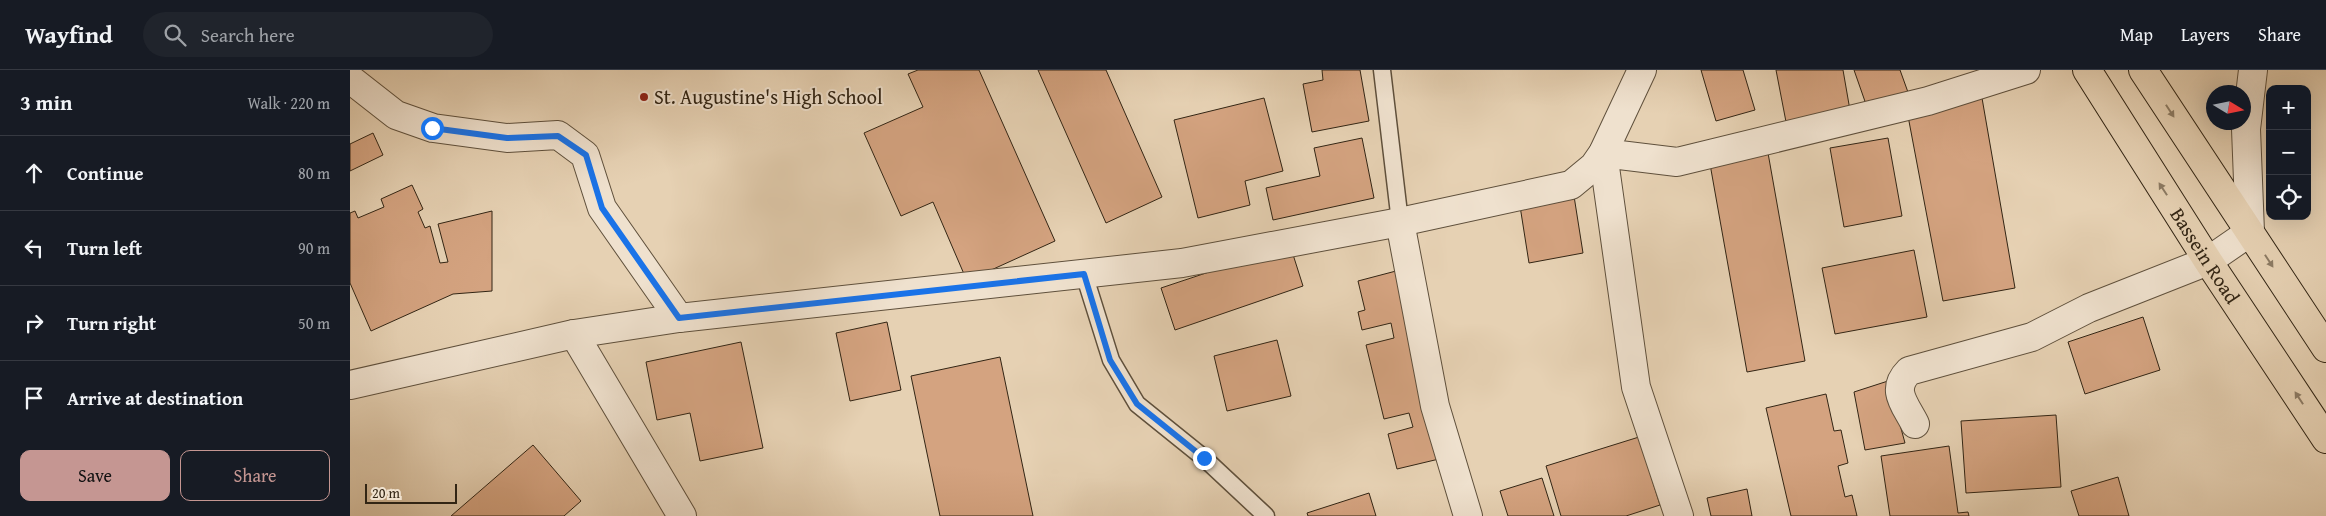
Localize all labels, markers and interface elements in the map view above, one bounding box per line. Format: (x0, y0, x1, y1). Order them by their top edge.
search box (143, 12, 493, 57)
text: Wayfind (25, 17, 113, 52)
icon: search (161, 21, 189, 49)
text: Search here (201, 21, 295, 49)
text: Map (2120, 21, 2153, 48)
text: Layers (2181, 21, 2230, 48)
text: Share (2258, 21, 2301, 48)
place label: St. Augustine's High School (654, 82, 883, 111)
north arrow (2206, 85, 2251, 130)
map controls (2266, 85, 2311, 220)
button: + (2266, 85, 2311, 130)
text: 3 min (20, 87, 72, 118)
text: Walk · 220 m (247, 91, 330, 115)
marker: St. Augustine's High School (638, 91, 650, 103)
one-way arrow (2165, 104, 2175, 117)
route start (421, 117, 444, 140)
button: − (2266, 130, 2311, 175)
icon: ahead (20, 159, 48, 187)
text: Continue (67, 159, 144, 187)
text: 80 m (298, 161, 330, 185)
button: locate (2266, 175, 2311, 220)
one-way arrow (2158, 182, 2167, 195)
street label: Bassein Road (2164, 202, 2247, 309)
icon: left (20, 234, 48, 262)
text: Turn left (67, 234, 142, 262)
text: 90 m (298, 236, 330, 260)
one-way arrow (2264, 254, 2274, 268)
icon: right (20, 309, 48, 337)
text: Turn right (67, 309, 156, 337)
text: 50 m (298, 311, 330, 335)
icon: arrive (20, 384, 48, 412)
text: Arrive at destination (67, 384, 243, 412)
one-way arrow (2294, 392, 2304, 405)
route end (1193, 447, 1216, 470)
button: Save (20, 450, 170, 501)
button: Share (180, 450, 330, 501)
scale bar (365, 481, 458, 504)
text: 20 m (372, 483, 400, 503)

